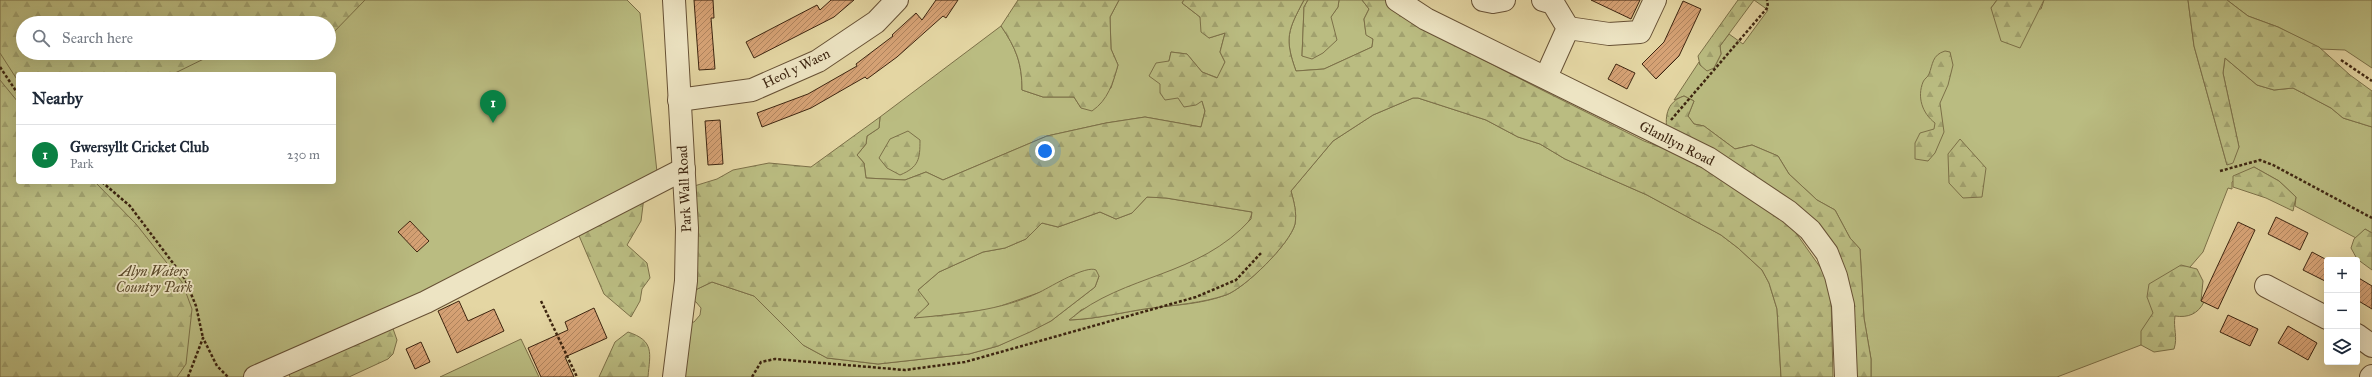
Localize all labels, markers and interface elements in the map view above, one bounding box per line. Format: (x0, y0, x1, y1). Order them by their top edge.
search box (16, 16, 336, 60)
icon: search (30, 27, 52, 49)
text: Search here (62, 29, 133, 47)
street label: Heol y Waen (760, 45, 833, 92)
text: Nearby (32, 88, 83, 109)
pin: 1 (480, 90, 506, 123)
street label: Glanllyn Road (1636, 117, 1717, 170)
text: Gwersyllt Cricket Club (70, 138, 209, 156)
your location (1035, 141, 1055, 161)
street label: Park Wall Road (674, 145, 695, 233)
text: 1 (42, 147, 48, 163)
text: 230 m (287, 147, 320, 163)
text: Park (70, 156, 94, 172)
map controls (2324, 257, 2360, 365)
button: + (2324, 257, 2360, 293)
park label: Alyn Waters Country Park (116, 263, 193, 296)
button: − (2324, 293, 2360, 329)
button: layers (2324, 329, 2360, 365)

